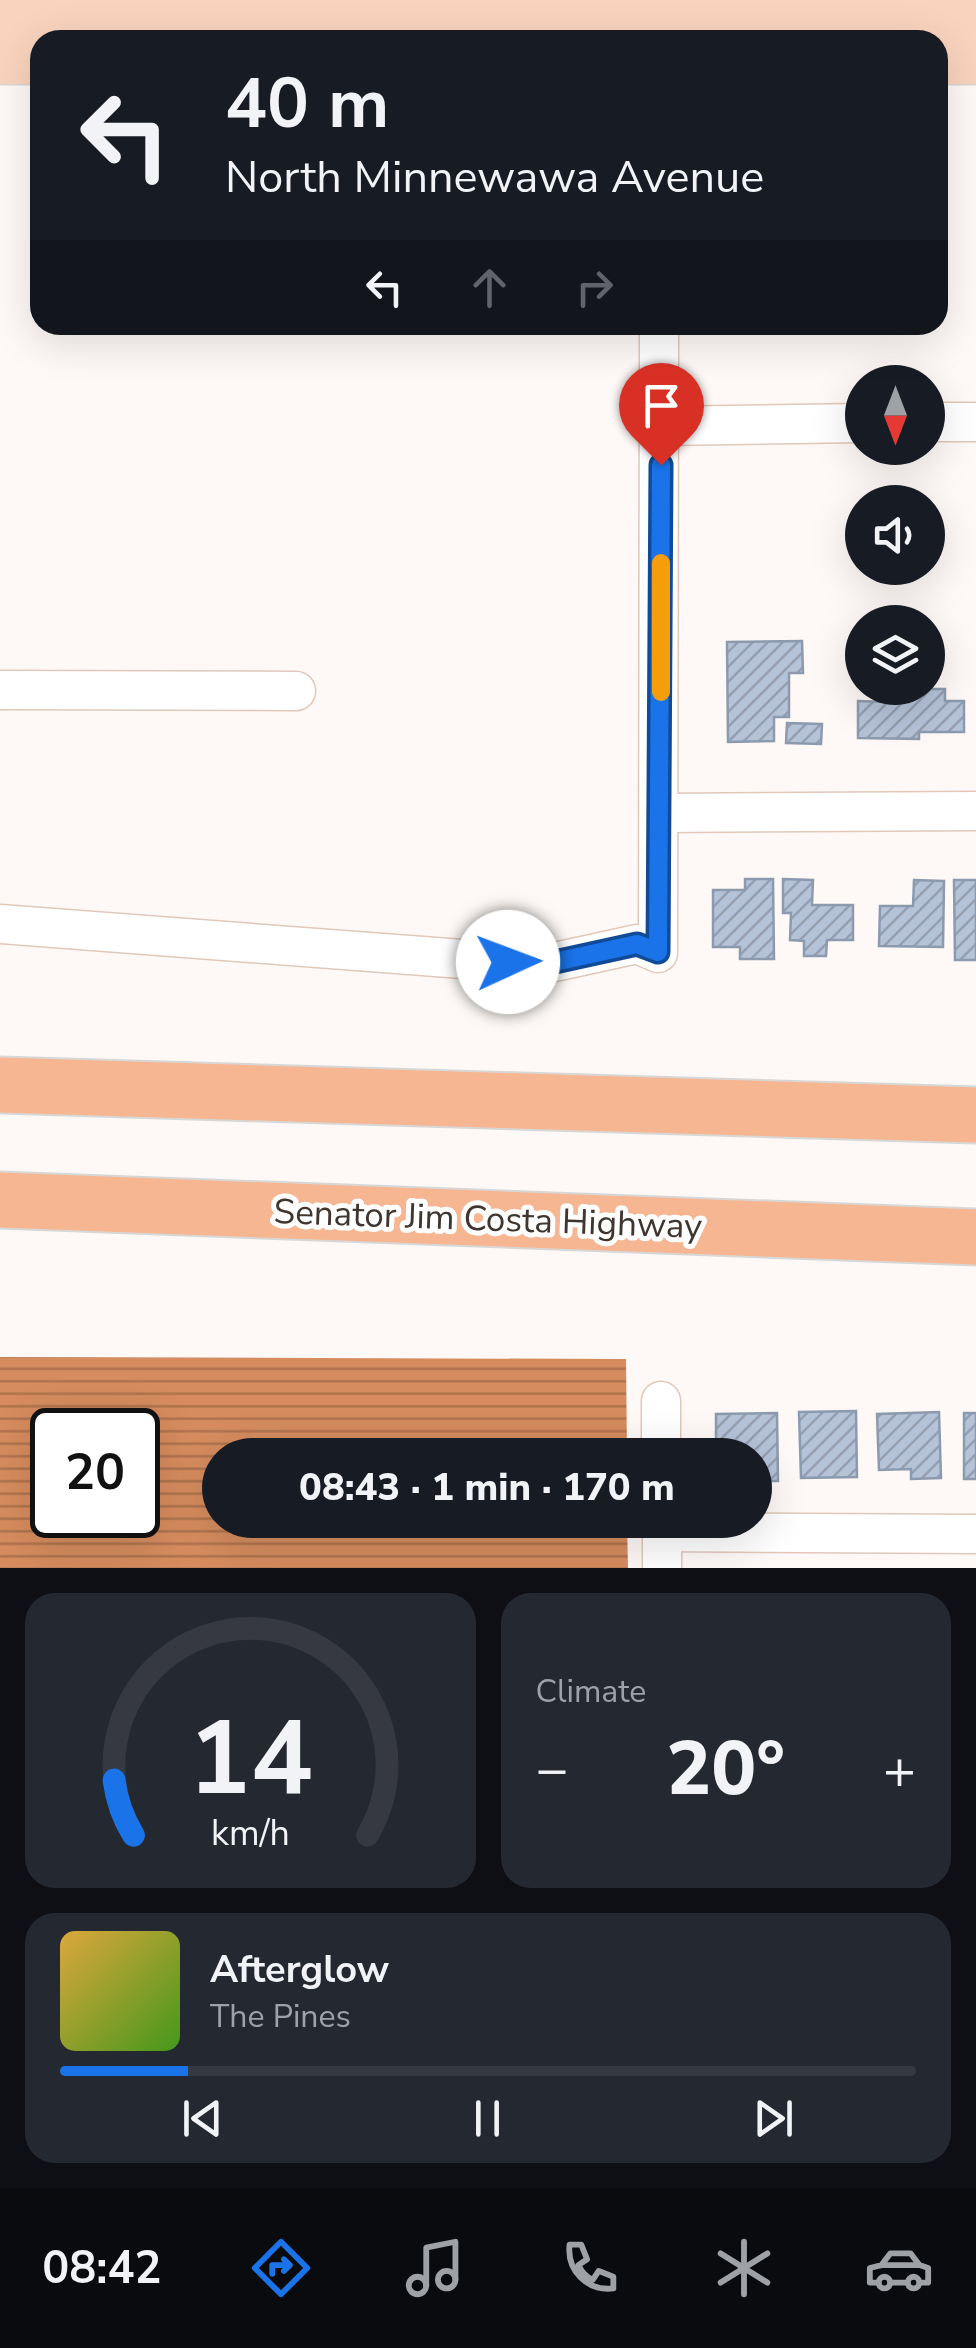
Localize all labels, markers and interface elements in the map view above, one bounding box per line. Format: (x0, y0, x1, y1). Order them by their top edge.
text: 40 m (225, 56, 389, 152)
icon: left (60, 70, 190, 200)
text: North Minnewawa Avenue (225, 147, 764, 208)
icon: left (357, 260, 412, 315)
icon: ahead (462, 260, 517, 315)
icon: right (567, 260, 622, 315)
pin (619, 363, 704, 466)
north arrow (845, 365, 945, 465)
map controls (845, 365, 945, 705)
icon: arrive (634, 378, 689, 433)
button: sound (845, 485, 945, 585)
button: layers (845, 605, 945, 705)
position arrow (456, 910, 560, 1014)
street label: Senator Jim Costa Highway (273, 1188, 703, 1250)
speed limit sign: 20 (30, 1408, 160, 1538)
text: 08:43 · 1 min · 170 m (299, 1462, 675, 1513)
text: Climate (536, 1670, 646, 1713)
text: 14 (188, 1688, 313, 1830)
text: 20° (666, 1718, 785, 1820)
text: − (536, 1732, 569, 1807)
text: + (883, 1732, 916, 1807)
text: km/h (211, 1809, 290, 1858)
text: Afterglow (210, 1944, 389, 1995)
text: The Pines (210, 1995, 351, 2038)
icon: previous (175, 2091, 230, 2146)
icon: pause (460, 2091, 515, 2146)
icon: next (746, 2091, 801, 2146)
icon: directions (246, 2233, 316, 2303)
icon: music (400, 2233, 470, 2303)
icon: phone (555, 2233, 625, 2303)
icon: climate (709, 2233, 779, 2303)
icon: car (864, 2233, 934, 2303)
text: 08:42 (42, 2238, 161, 2299)

